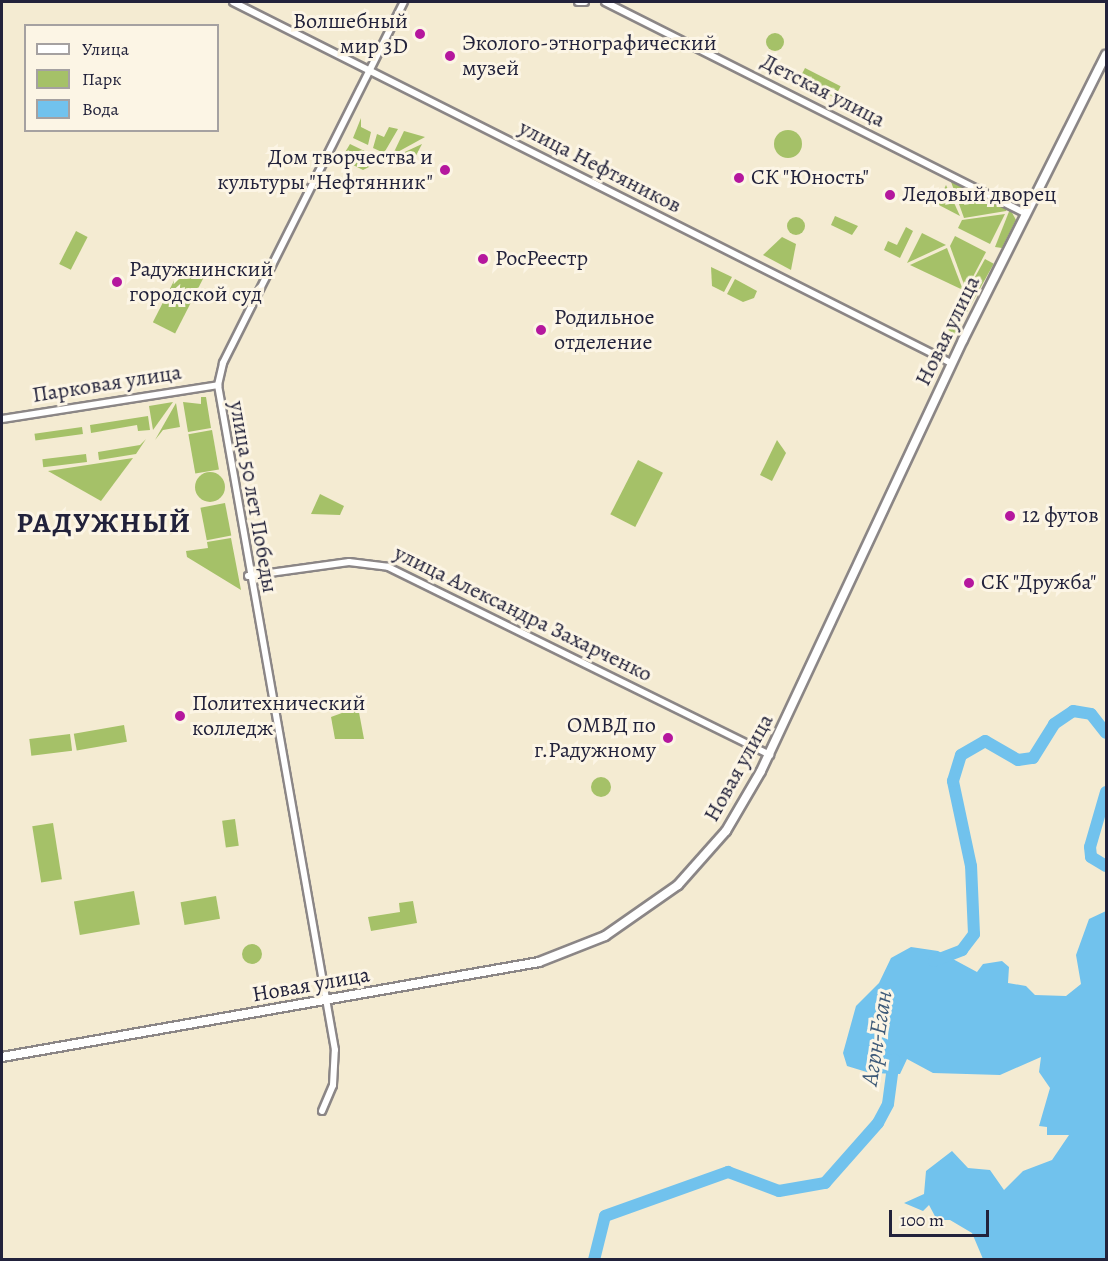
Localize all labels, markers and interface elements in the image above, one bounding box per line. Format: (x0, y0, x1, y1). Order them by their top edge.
place label: Волшебный мир 3D (293, 8, 408, 60)
legend (24, 24, 219, 132)
marker: Волшебный мир 3D (413, 27, 427, 41)
place label: Эколого-этнографический музей (462, 30, 717, 82)
text: Улица (82, 37, 129, 61)
street label: Детская улица (757, 48, 889, 134)
marker: Эколого-этнографический музей (443, 49, 457, 63)
text: Парк (82, 67, 122, 91)
text: Вода (82, 97, 119, 121)
street label: улица Нефтяников (514, 115, 686, 219)
place label: Дом творчества и культуры "Нефтянник" (217, 144, 433, 196)
marker: Дом творчества и культуры "Нефтянник" (438, 163, 452, 177)
place label: СК "Юность" (751, 165, 870, 191)
marker: СК "Юность" (732, 171, 746, 185)
place label: Ледовый дворец (902, 182, 1056, 208)
marker: Ледовый дворец (883, 188, 897, 202)
place label: РосРеестр (495, 246, 588, 272)
marker: РосРеестр (476, 252, 490, 266)
place label: Радужнинский городской суд (129, 256, 273, 308)
street label: Новая улица (910, 272, 986, 390)
marker: Радужнинский городской суд (110, 275, 124, 289)
place label: Родильное отделение (554, 304, 654, 356)
marker: Родильное отделение (532, 321, 550, 339)
street label: Парковая улица (30, 359, 184, 409)
street label: улица 50 лет Победы (223, 399, 283, 595)
place label: 12 футов (1022, 503, 1099, 529)
district label: РАДУЖНЫЙ (16, 506, 192, 540)
marker: 12 футов (1003, 509, 1017, 523)
street label: улица Александра Захарченко (390, 540, 656, 688)
place label: СК "Дружба" (981, 570, 1097, 596)
marker: СК "Дружба" (962, 576, 976, 590)
place label: Политехнический колледж (192, 690, 365, 742)
marker: Политехнический колледж (173, 709, 187, 723)
street label: Новая улица (699, 710, 779, 826)
place label: ОМВД по г.Радужному (534, 712, 656, 764)
marker: ОМВД по г.Радужному (661, 731, 675, 745)
street label: Новая улица (250, 962, 372, 1008)
water label: Агрн-Еган (855, 988, 899, 1088)
scale bar (892, 1198, 992, 1236)
text: 100 m (900, 1208, 944, 1232)

